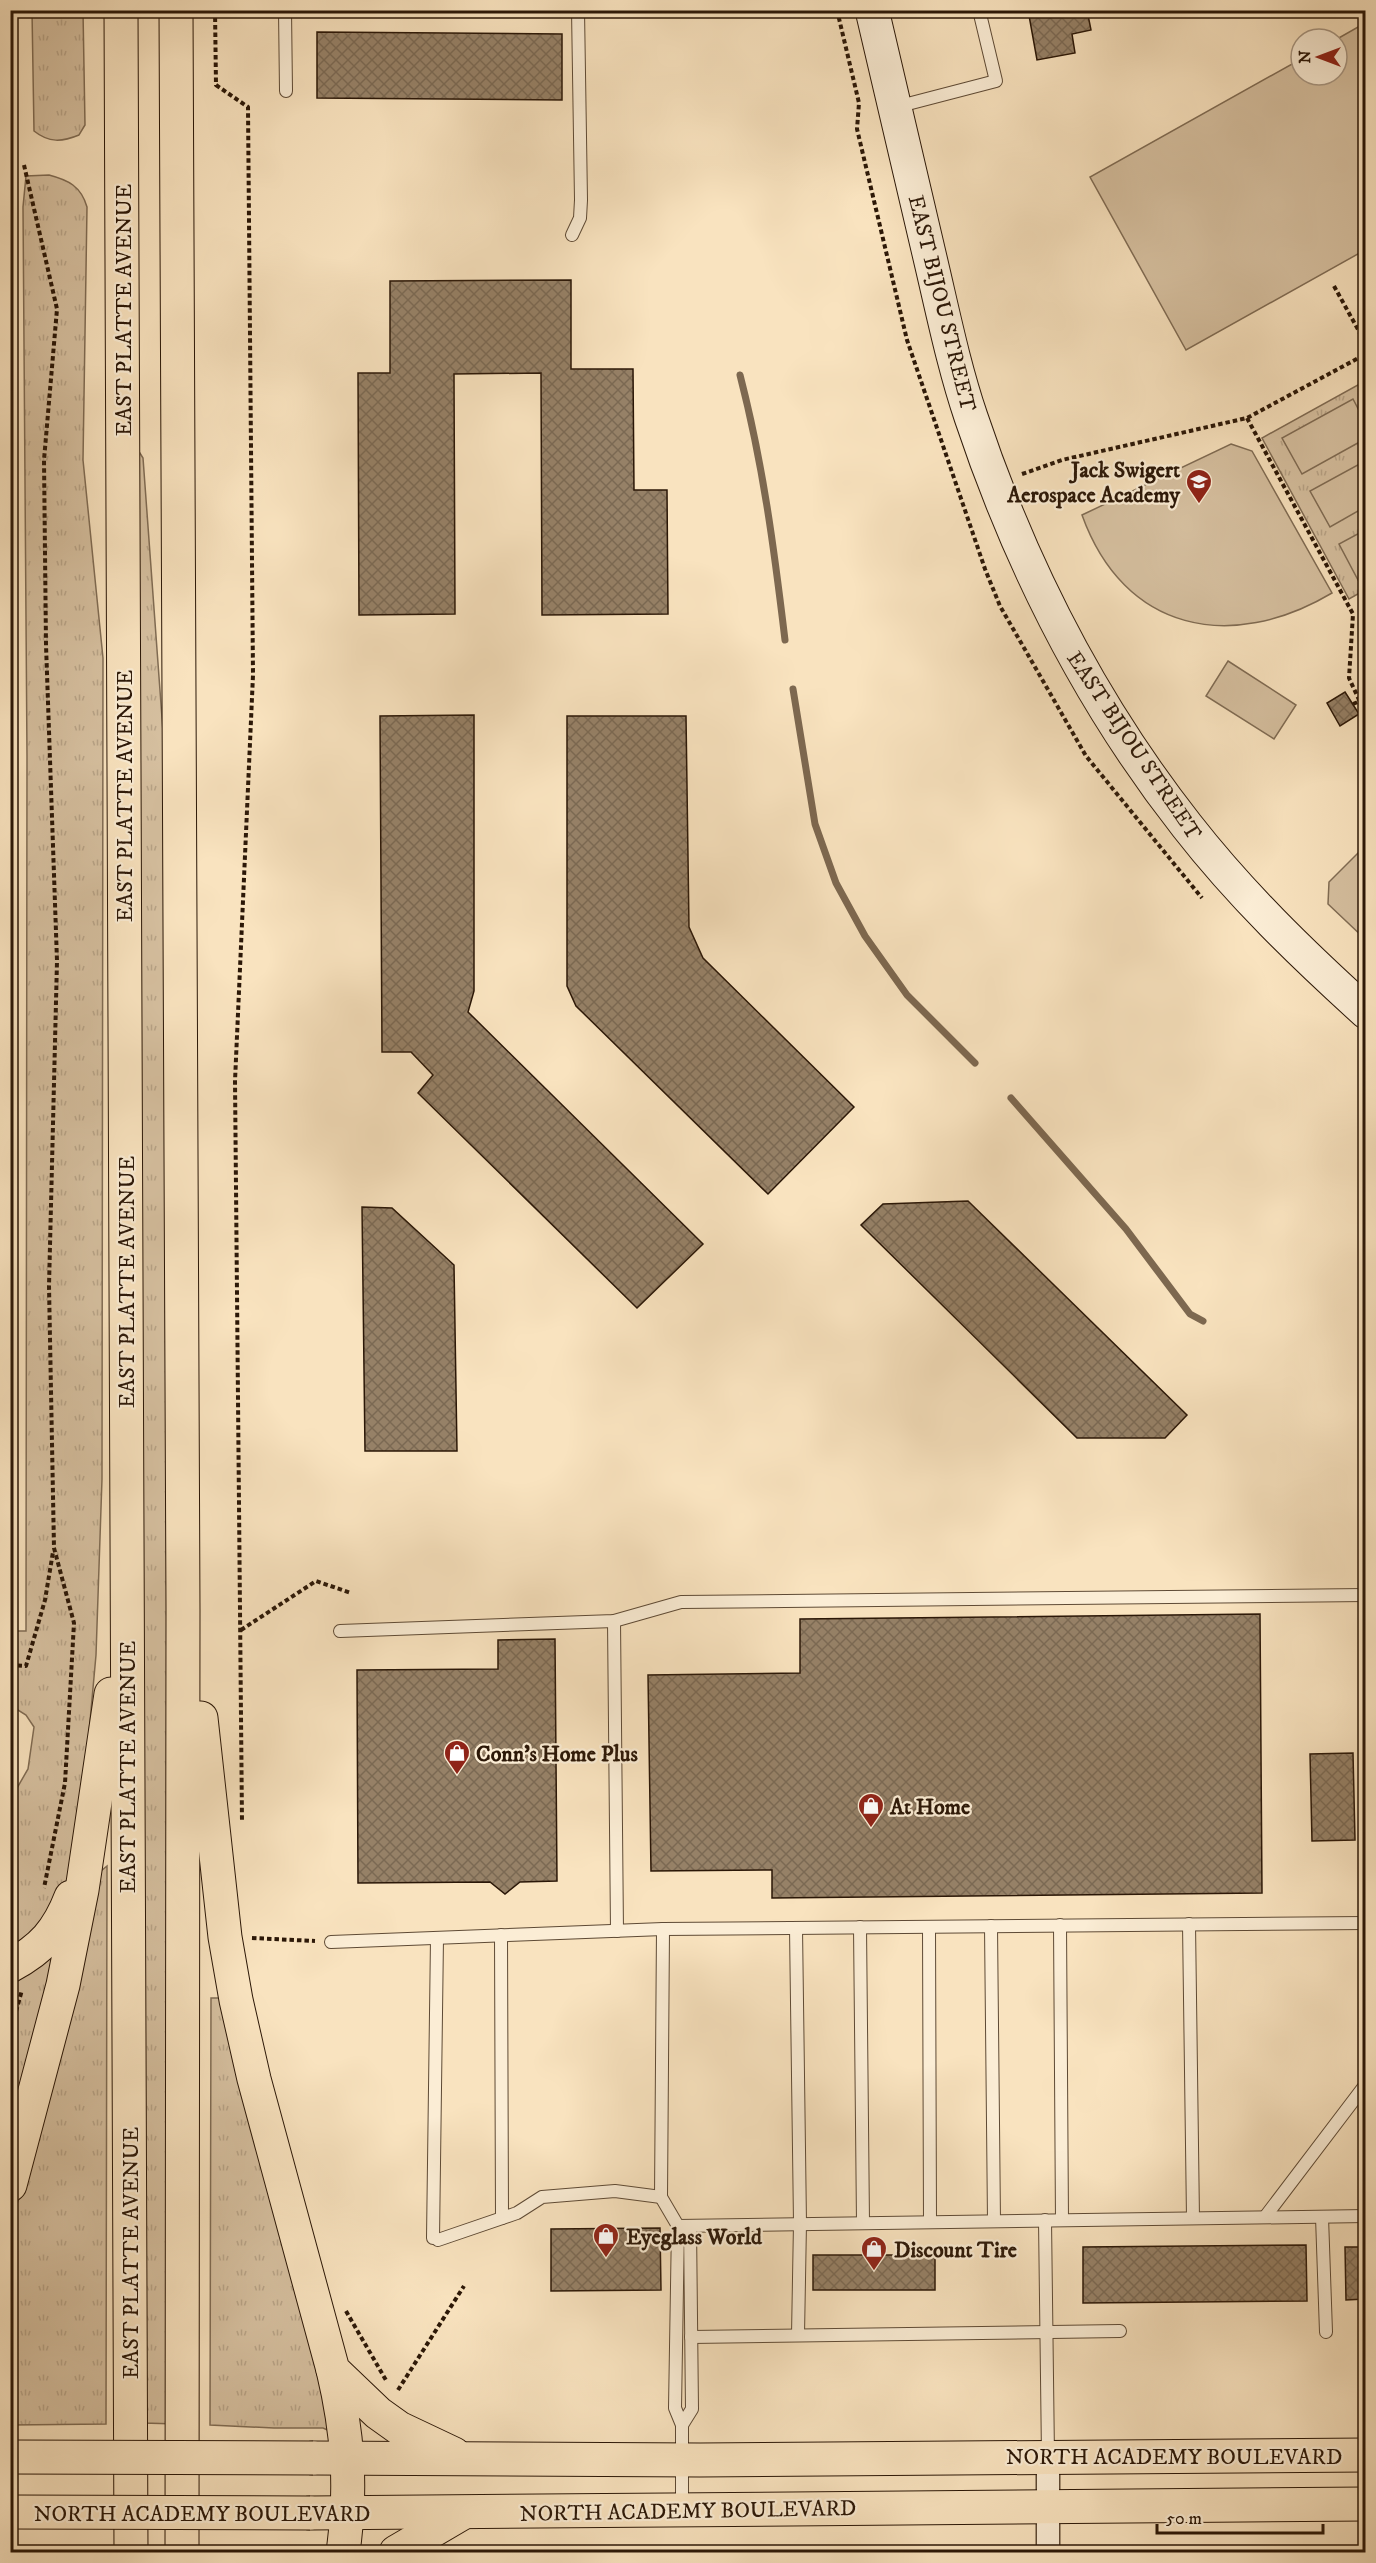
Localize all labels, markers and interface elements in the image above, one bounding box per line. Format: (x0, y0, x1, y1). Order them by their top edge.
north arrow (1289, 27, 1349, 87)
text: N (1295, 50, 1315, 64)
street label: EAST PLATTE AVENUE (111, 184, 138, 436)
street label: EAST BIJOU STREET (902, 192, 982, 415)
place label: Jack Swigert Aerospace Academy (1006, 457, 1181, 509)
school or university icon: Jack Swigert Aerospace Academy (1184, 467, 1214, 505)
street label: EAST BIJOU STREET (1061, 646, 1207, 846)
street label: EAST PLATTE AVENUE (112, 670, 139, 922)
street label: EAST PLATTE AVENUE (114, 1156, 141, 1408)
street label: EAST PLATTE AVENUE (115, 1641, 142, 1893)
shop icon: Conn's Home Plus (442, 1738, 472, 1776)
place label: Conn's Home Plus (476, 1741, 638, 1768)
shop icon: At Home (856, 1791, 886, 1829)
place label: At Home (889, 1794, 970, 1821)
street label: EAST PLATTE AVENUE (118, 2127, 145, 2379)
shop icon: Eyeglass World (591, 2221, 621, 2259)
place label: Eyeglass World (626, 2224, 763, 2251)
shop icon: Discount Tire (859, 2234, 889, 2272)
place label: Discount Tire (894, 2237, 1017, 2264)
street label: NORTH ACADEMY BOULEVARD (1006, 2444, 1342, 2471)
street label: NORTH ACADEMY BOULEVARD (520, 2495, 857, 2528)
scale bar (1157, 2497, 1324, 2535)
street label: NORTH ACADEMY BOULEVARD (34, 2501, 370, 2528)
text: 50 m (1166, 2508, 1202, 2530)

